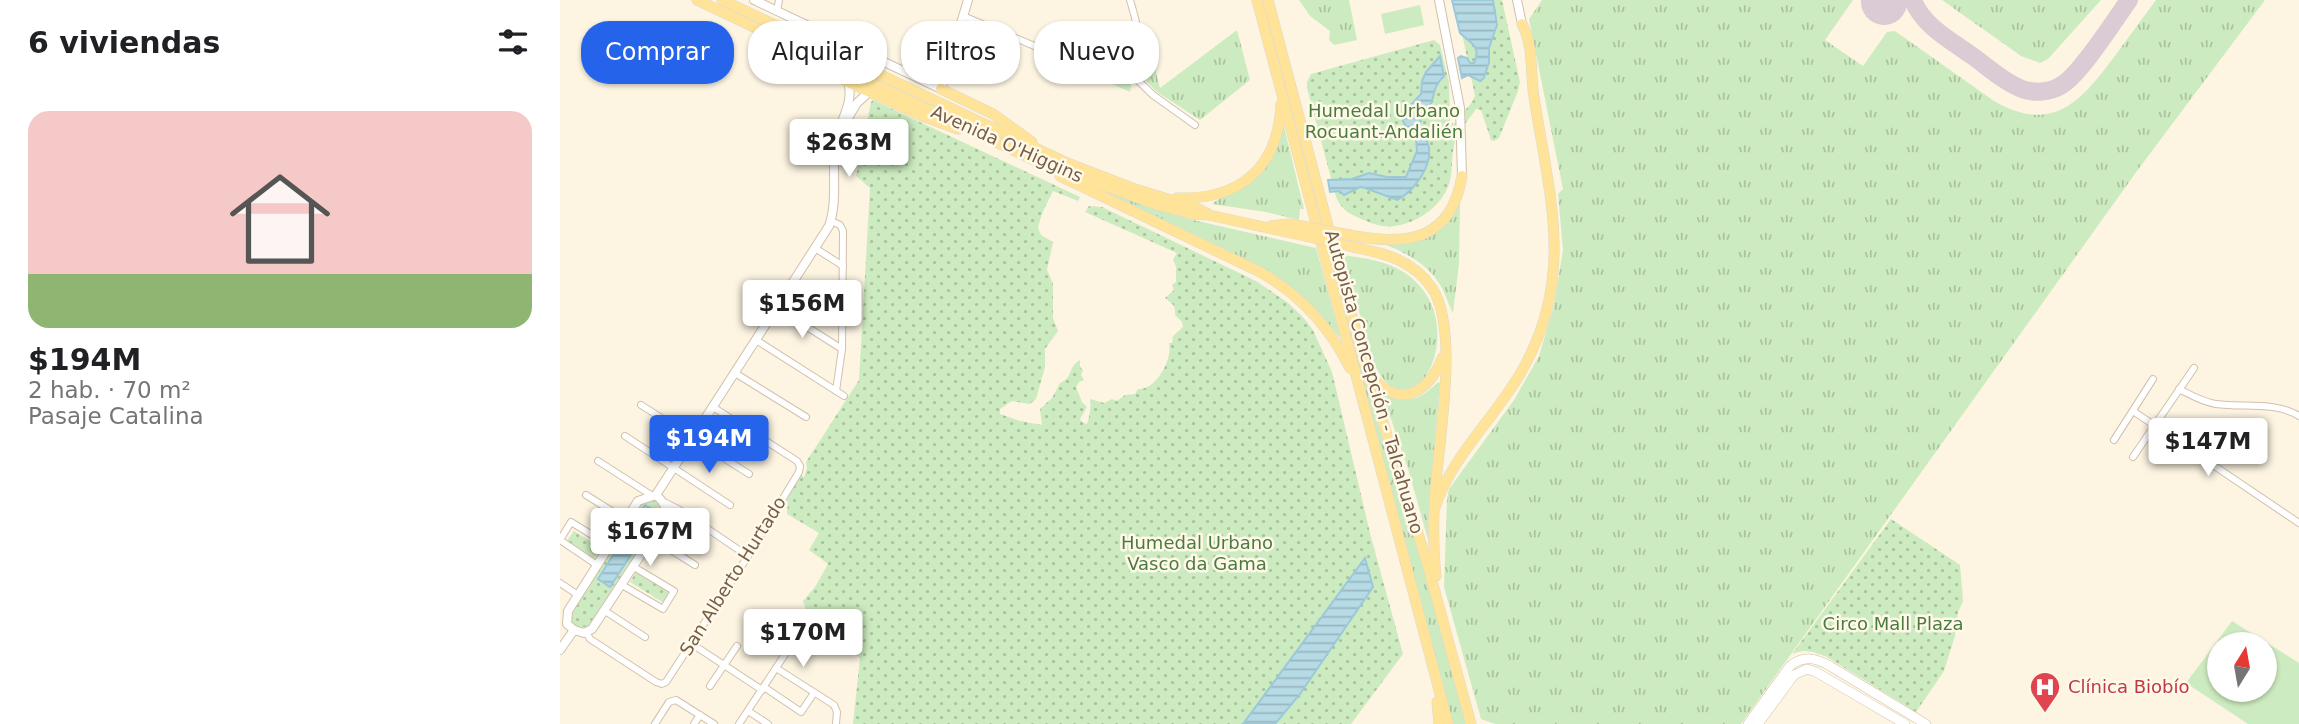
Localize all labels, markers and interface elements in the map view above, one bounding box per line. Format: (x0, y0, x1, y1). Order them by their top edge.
chip: Comprar (581, 21, 734, 84)
chip: Alquilar (748, 21, 887, 84)
chip: Filtros (901, 21, 1020, 84)
chip: Nuevo (1034, 21, 1159, 84)
icon: filters (494, 23, 532, 61)
text: 6 viviendas (28, 25, 220, 60)
park label: Humedal Urbano Rocuant-Andalién (1305, 100, 1463, 142)
street label: Avenida O'Higgins (928, 101, 1086, 186)
pin: $263M (800, 120, 898, 179)
text: $263M (806, 129, 892, 155)
icon: home (217, 156, 343, 282)
street label: Autopista Concepción - Talcahuano (1321, 227, 1428, 536)
pin: $156M (753, 280, 851, 340)
text: $156M (759, 290, 845, 316)
text: $194M (28, 342, 141, 377)
text: 2 hab. · 70 m² (28, 377, 191, 403)
text: Pasaje Catalina (28, 403, 204, 429)
pin: $194M (660, 416, 758, 475)
pin: $147M (2159, 419, 2257, 478)
text: $194M (666, 425, 752, 451)
text: $147M (2165, 428, 2251, 454)
street label: San Alberto Hurtado (675, 492, 790, 659)
pin: $167M (601, 508, 699, 568)
text: $167M (607, 518, 693, 544)
park label: Humedal Urbano Vasco da Gama (1121, 532, 1273, 574)
pin: $170M (754, 610, 852, 669)
park label: Circo Mall Plaza (1823, 613, 1963, 634)
text: $170M (760, 619, 846, 645)
north arrow (2207, 632, 2277, 702)
map controls (2207, 632, 2277, 702)
hospital icon: Clínica Biobío (2028, 670, 2062, 714)
place label: Clínica Biobío (2068, 676, 2189, 697)

